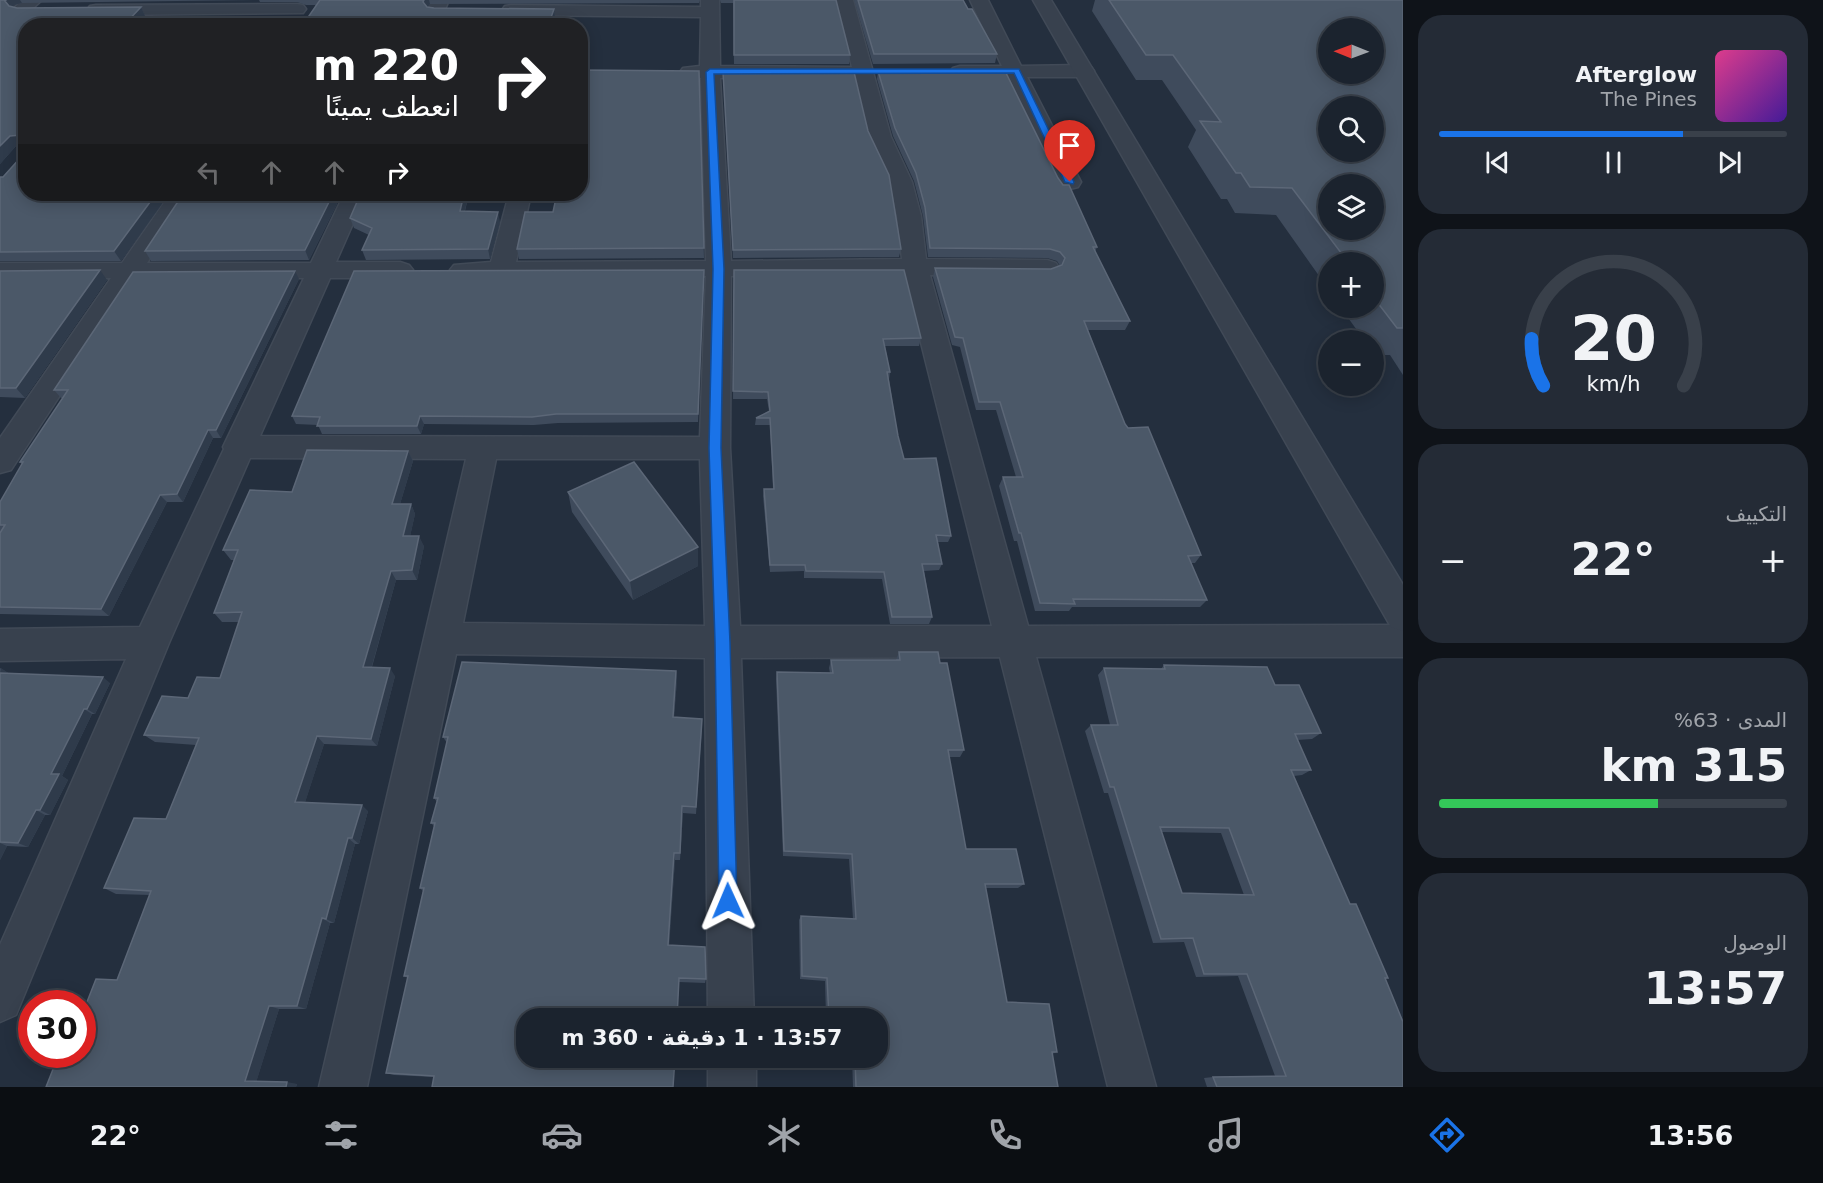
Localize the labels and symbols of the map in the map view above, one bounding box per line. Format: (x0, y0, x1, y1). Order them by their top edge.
north arrow (1318, 18, 1384, 84)
pin (1044, 120, 1095, 182)
position arrow (696, 869, 760, 933)
speed limit sign: 30 (18, 990, 96, 1068)

